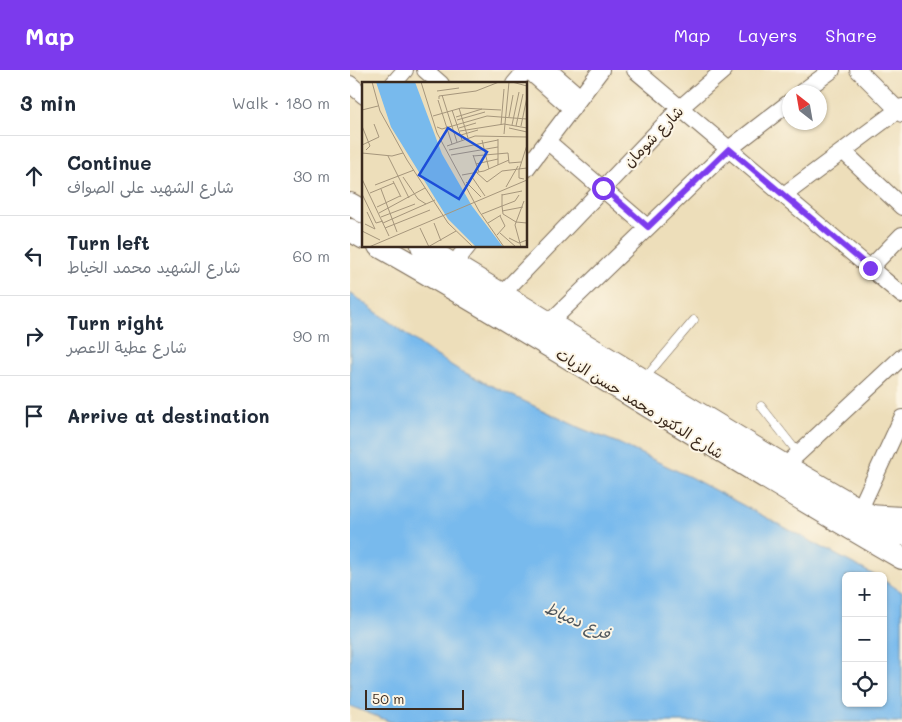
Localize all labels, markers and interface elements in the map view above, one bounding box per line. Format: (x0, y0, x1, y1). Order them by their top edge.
text: Map (25, 20, 74, 51)
text: Map (674, 23, 710, 47)
text: Layers (738, 23, 797, 47)
text: Share (825, 23, 877, 47)
inset map (362, 82, 528, 248)
north arrow (782, 85, 827, 130)
text: 3 min (20, 89, 76, 116)
text: Walk · 180 m (232, 92, 330, 113)
street label: شارع شومان (619, 101, 688, 172)
text: Continue (67, 150, 152, 175)
icon: ahead (20, 162, 48, 190)
text: 30 m (293, 165, 330, 186)
text: شارع الشهيد على الصواف (67, 176, 234, 197)
route start (592, 177, 615, 200)
text: Turn left (67, 230, 150, 255)
icon: left (20, 242, 48, 270)
text: 60 m (293, 245, 330, 266)
text: شارع الشهيد محمد الخياط (67, 256, 241, 277)
route end (859, 257, 882, 280)
text: Turn right (67, 310, 164, 335)
icon: right (20, 322, 48, 350)
text: 90 m (293, 325, 330, 346)
text: شارع عطية الاعصر (67, 336, 187, 357)
street label: شارع الدكتور محمد حسن الزيات (552, 343, 727, 464)
icon: arrive (20, 402, 48, 430)
text: Arrive at destination (67, 403, 270, 428)
map controls (842, 572, 887, 707)
button: + (842, 572, 887, 617)
water label: فرع دمياط (541, 596, 615, 646)
button: − (842, 617, 887, 662)
button: locate (842, 662, 887, 707)
scale bar (365, 687, 464, 710)
text: 50 m (372, 689, 404, 708)

